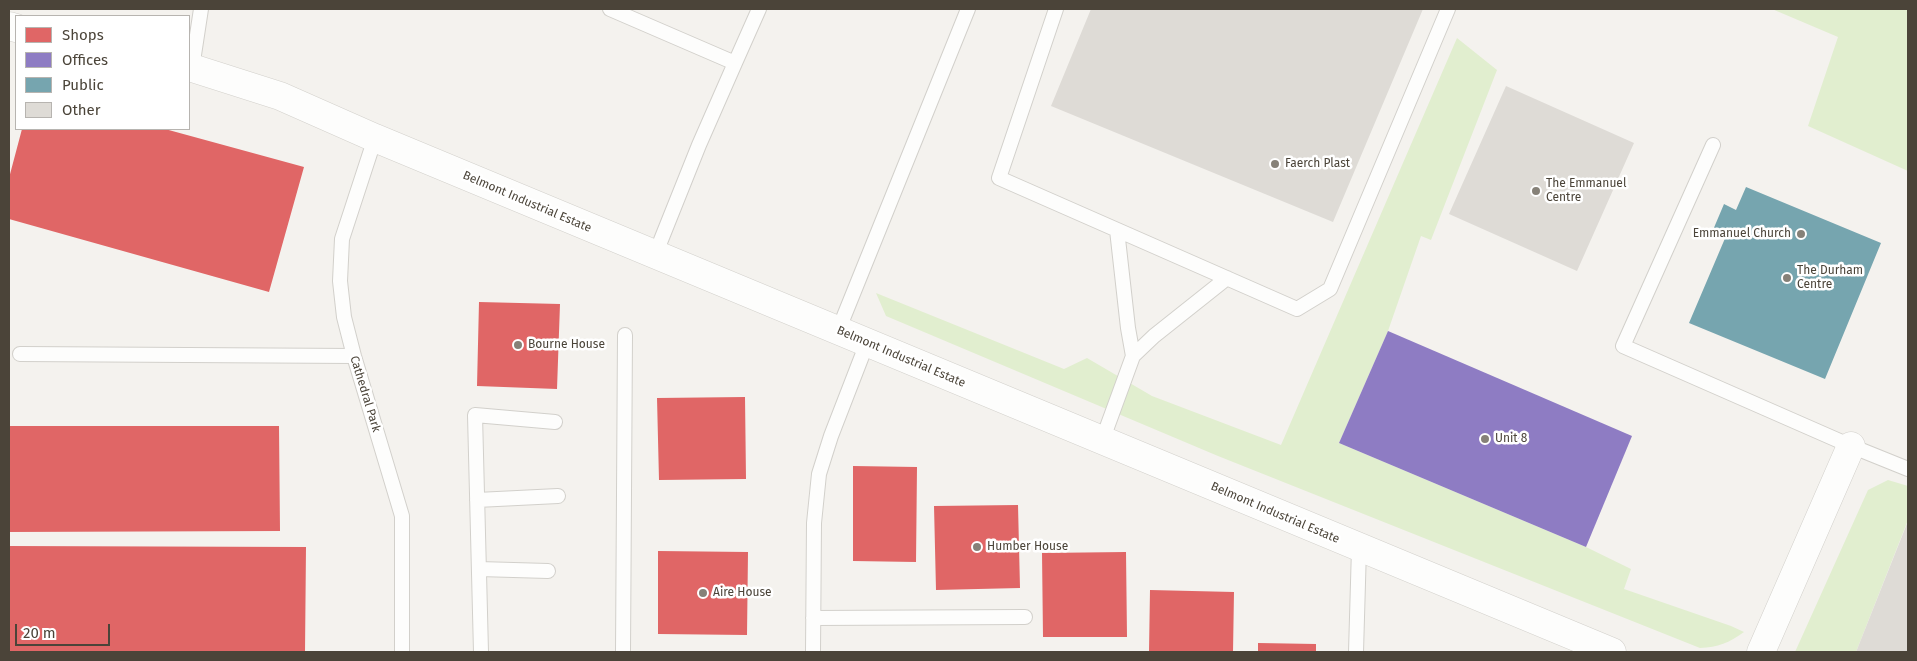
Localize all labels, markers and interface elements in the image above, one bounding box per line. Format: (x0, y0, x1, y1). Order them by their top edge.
legend (15, 15, 190, 130)
text: Shops (62, 26, 104, 44)
text: Offices (62, 51, 108, 69)
text: Public (62, 76, 104, 94)
text: Other (62, 101, 101, 119)
place label: Faerch Plast (1285, 157, 1350, 171)
marker: Faerch Plast (1269, 158, 1281, 170)
street label: Belmont Industrial Estate (460, 168, 594, 236)
place label: The Emmanuel Centre (1546, 177, 1626, 205)
marker: The Emmanuel Centre (1530, 185, 1542, 197)
place label: Emmanuel Church (1693, 227, 1791, 241)
marker: Emmanuel Church (1795, 228, 1807, 240)
place label: The Durham Centre (1797, 264, 1863, 292)
marker: The Durham Centre (1781, 272, 1793, 284)
street label: Belmont Industrial Estate (834, 323, 968, 391)
place label: Bourne House (528, 338, 605, 352)
marker: Bourne House (512, 339, 524, 351)
street label: Cathedral Park (347, 354, 383, 434)
place label: Unit 8 (1495, 432, 1527, 446)
marker: Unit 8 (1479, 433, 1491, 445)
street label: Belmont Industrial Estate (1208, 479, 1342, 547)
place label: Humber House (987, 540, 1068, 554)
marker: Humber House (971, 541, 983, 553)
place label: Aire House (713, 586, 772, 600)
marker: Aire House (697, 587, 709, 599)
scale bar (18, 614, 112, 646)
text: 20 m (23, 624, 56, 642)

